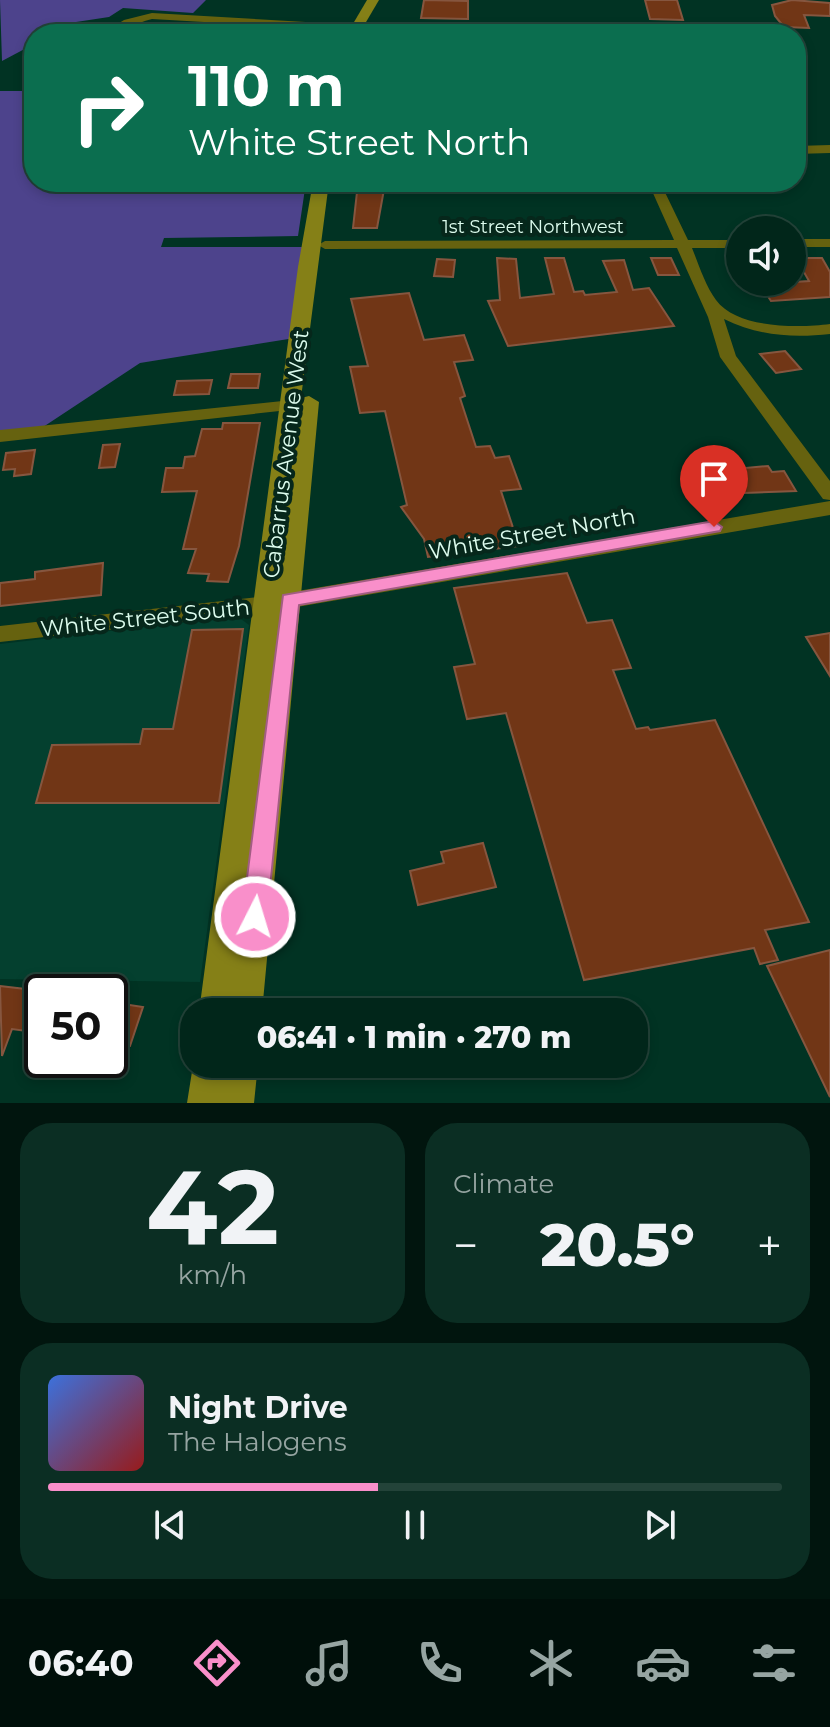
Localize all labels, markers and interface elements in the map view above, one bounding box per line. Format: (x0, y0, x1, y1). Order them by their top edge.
text: 110 m (188, 52, 345, 120)
icon: right (56, 56, 160, 160)
text: White Street North (188, 120, 530, 164)
street label: 1st Street Northwest (442, 216, 624, 238)
map controls (726, 216, 806, 296)
button: sound (726, 216, 806, 296)
street label: Cabarrus Avenue West (257, 328, 315, 580)
pin (680, 445, 748, 527)
icon: arrive (692, 457, 736, 501)
street label: White Street North (427, 503, 637, 565)
street label: White Street South (39, 594, 251, 642)
position arrow (213, 875, 297, 959)
speed limit sign: 50 (24, 974, 128, 1078)
text: 06:41 · 1 min · 270 m (257, 1019, 571, 1056)
text: 42 (146, 1143, 279, 1270)
text: Climate (453, 1168, 554, 1200)
text: 20.5° (540, 1208, 695, 1281)
text: − (453, 1218, 478, 1272)
text: + (757, 1218, 782, 1272)
text: km/h (178, 1259, 247, 1291)
text: Night Drive (168, 1389, 348, 1426)
text: The Halogens (168, 1426, 347, 1458)
icon: previous (148, 1503, 192, 1547)
icon: pause (393, 1503, 437, 1547)
icon: next (638, 1503, 682, 1547)
icon: directions (189, 1635, 245, 1691)
icon: music (301, 1635, 357, 1691)
icon: phone (412, 1635, 468, 1691)
icon: climate (523, 1635, 579, 1691)
icon: car (635, 1635, 691, 1691)
icon: filters (746, 1635, 802, 1691)
text: 06:40 (28, 1641, 134, 1685)

